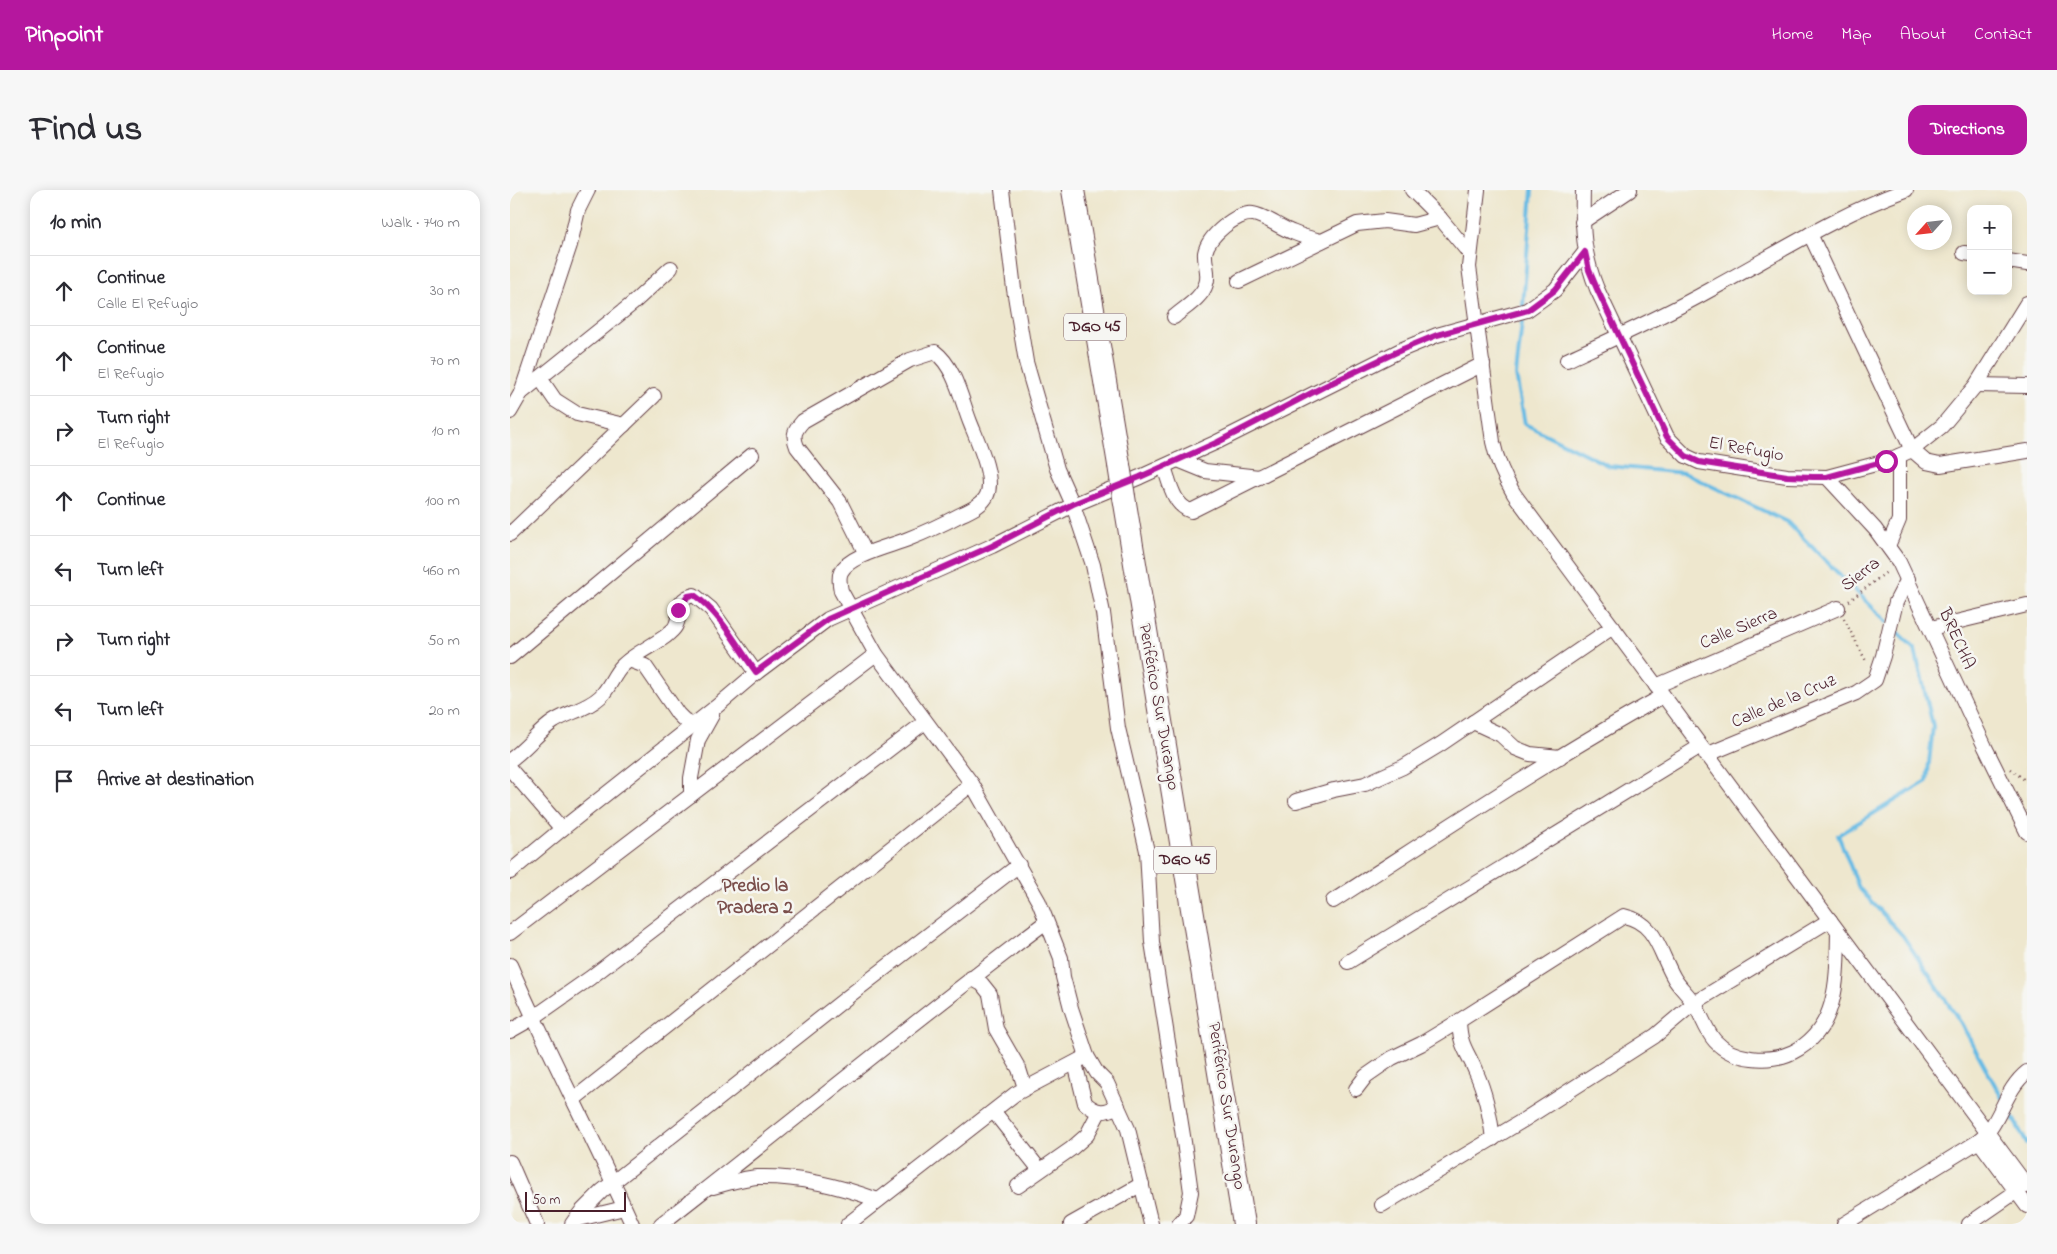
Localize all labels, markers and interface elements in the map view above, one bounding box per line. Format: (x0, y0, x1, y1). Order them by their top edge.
text: Pinpoint (25, 18, 103, 53)
text: Home (1772, 22, 1813, 48)
text: Map (1841, 22, 1872, 48)
text: About (1900, 22, 1946, 48)
text: Contact (1974, 22, 2032, 48)
text: Find us (30, 105, 142, 156)
button: Directions (1908, 105, 2027, 155)
north arrow (1907, 205, 1952, 250)
map controls (1967, 205, 2012, 295)
button: + (1967, 205, 2012, 250)
text: 10 min (50, 208, 101, 238)
text: Walk · 740 m (381, 211, 460, 235)
button: − (1967, 250, 2012, 295)
text: Continue (97, 265, 165, 292)
icon: ahead (50, 277, 78, 305)
text: 30 m (430, 279, 460, 303)
text: Calle El Refugio (97, 292, 198, 316)
road number: DGO 45 (1064, 314, 1126, 340)
text: Continue (97, 335, 165, 362)
icon: ahead (50, 347, 78, 375)
text: 70 m (430, 349, 460, 373)
text: El Refugio (97, 362, 164, 386)
text: Turn right (97, 405, 170, 432)
icon: right (50, 417, 78, 445)
text: 10 m (432, 419, 460, 443)
street label: El Refugio (1706, 431, 1786, 470)
text: El Refugio (97, 432, 164, 456)
route start (1875, 450, 1898, 473)
icon: ahead (50, 487, 78, 515)
text: Continue (97, 487, 165, 514)
text: 100 m (425, 489, 460, 513)
street label: Sierra (1836, 551, 1886, 599)
icon: left (50, 557, 78, 585)
text: Turn left (97, 557, 164, 584)
text: 460 m (423, 559, 460, 583)
route end (667, 599, 690, 622)
street label: Calle Sierra (1696, 601, 1782, 657)
street label: BRECHA (1931, 603, 1981, 674)
street label: Periférico Sur Durango (1130, 621, 1185, 793)
icon: right (50, 627, 78, 655)
text: Turn right (97, 627, 170, 654)
text: 50 m (428, 629, 460, 653)
street label: Calle de la Cruz (1728, 668, 1841, 736)
icon: left (50, 697, 78, 725)
text: Turn left (97, 697, 164, 724)
text: 20 m (429, 699, 460, 723)
icon: arrive (50, 767, 78, 795)
text: Arrive at destination (97, 767, 254, 794)
road number: DGO 45 (1154, 846, 1216, 874)
district label: Predio la Pradera 2 (717, 873, 793, 922)
street label: Periférico Sur Durango (1199, 1020, 1252, 1192)
scale bar (525, 1189, 626, 1212)
text: 50 m (532, 1190, 560, 1211)

